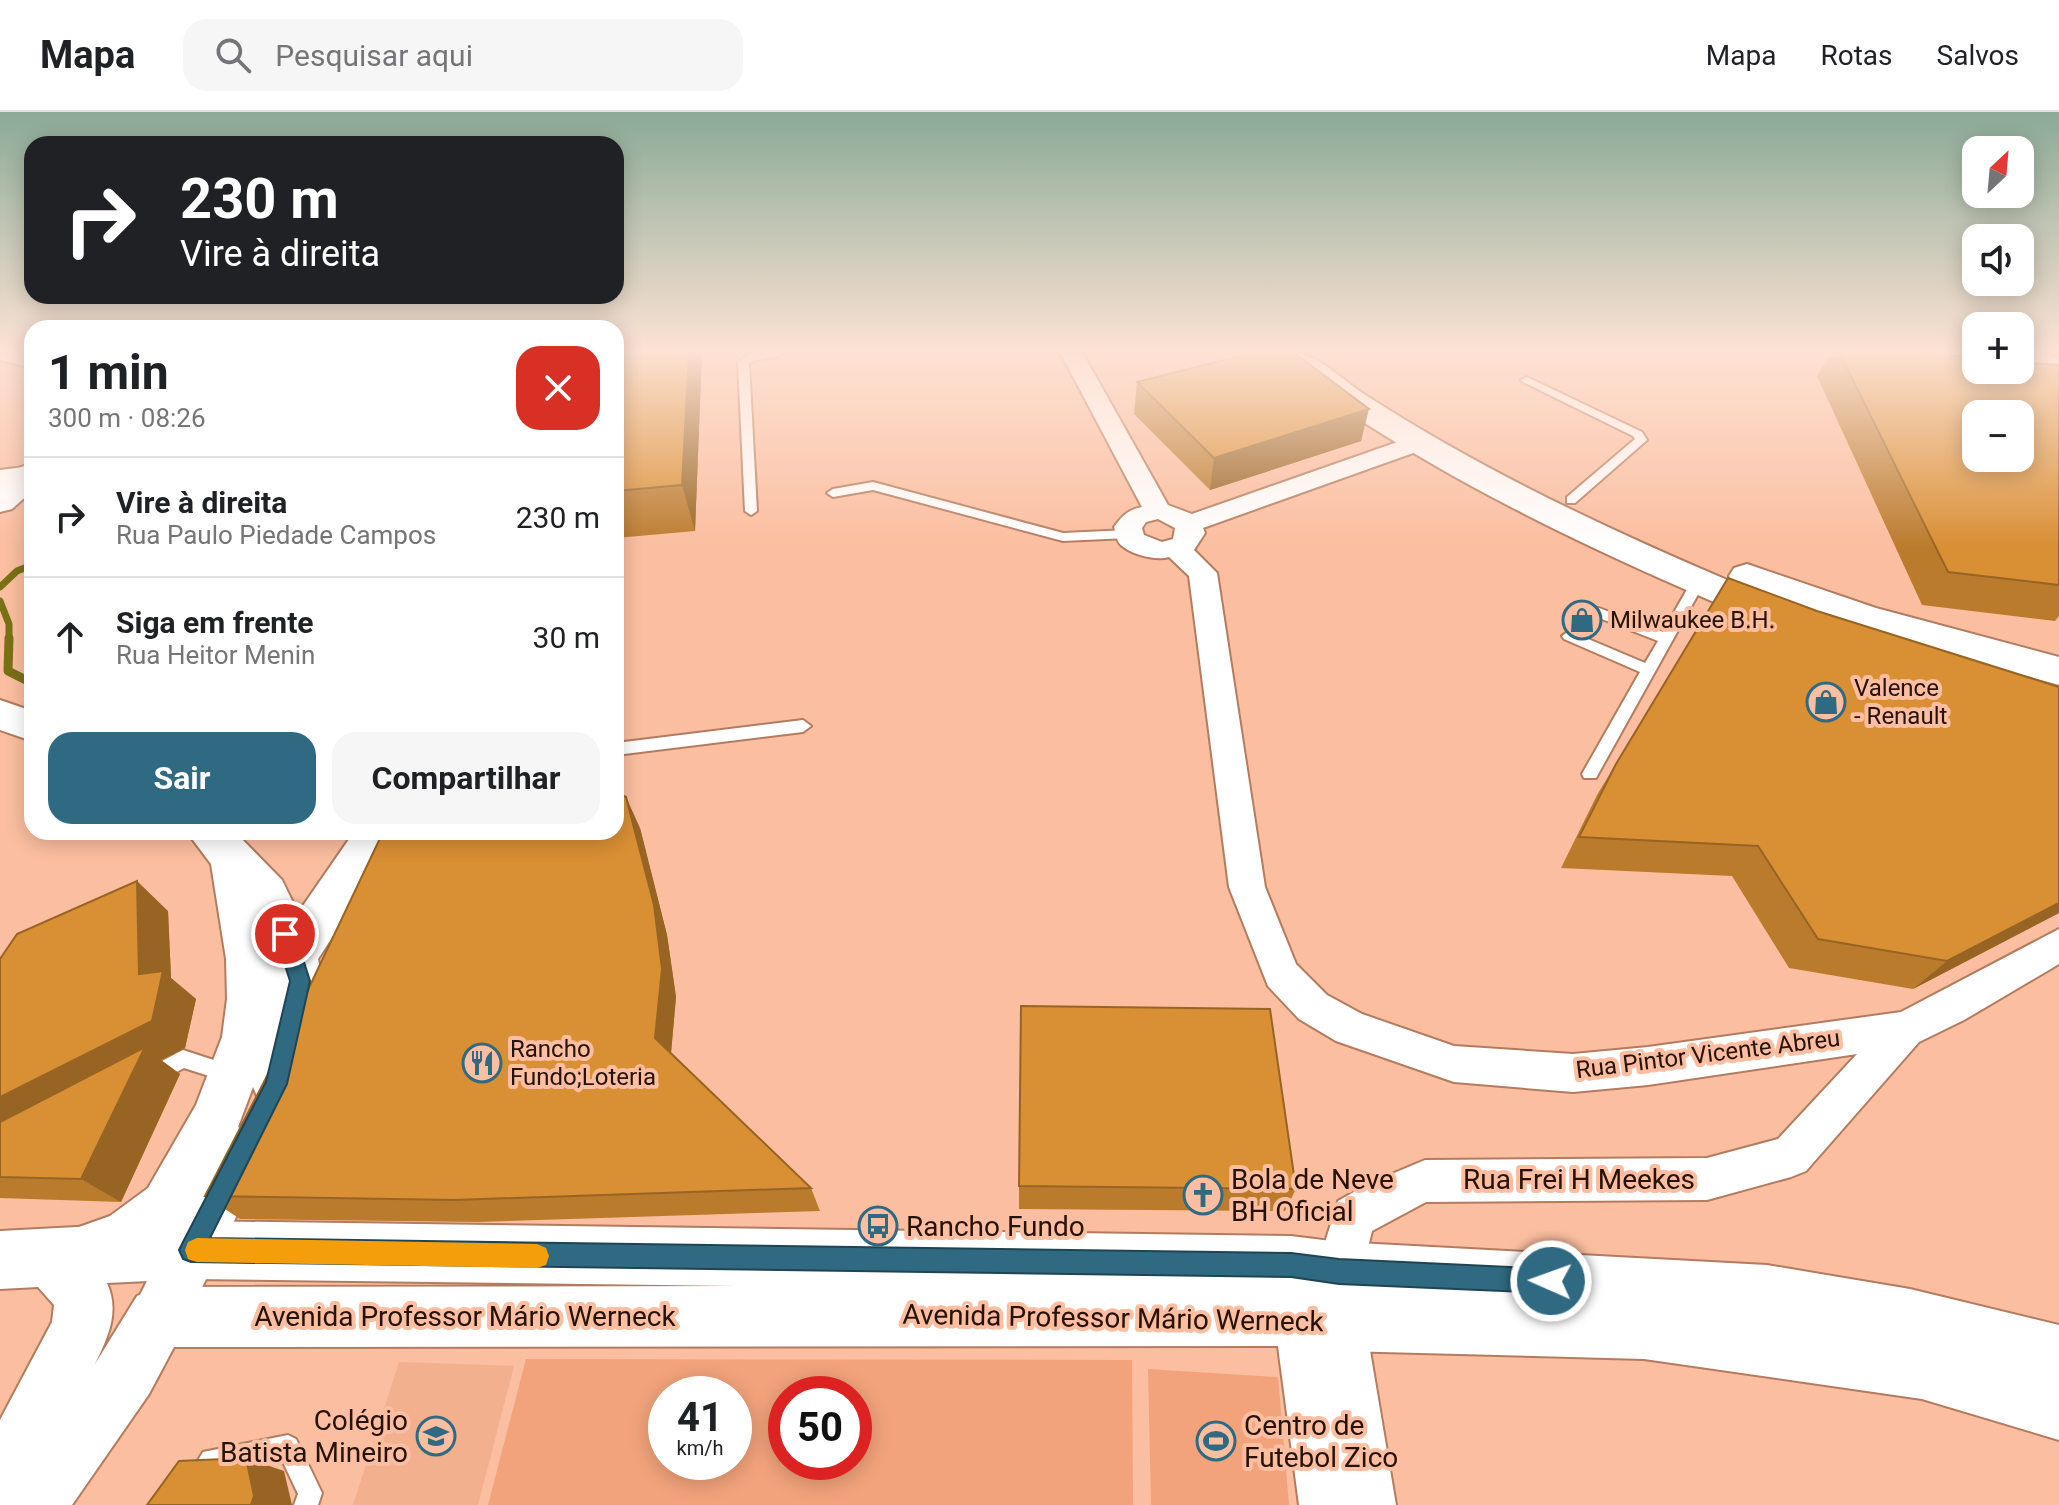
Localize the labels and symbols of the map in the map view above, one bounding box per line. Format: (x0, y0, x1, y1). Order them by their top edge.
north arrow (1962, 136, 2034, 208)
shop icon: Milwaukee B.H. (1561, 599, 1603, 641)
place label: Milwaukee B.H. (1610, 606, 1775, 634)
place label: Valence - Renault (1854, 674, 1947, 730)
shop icon: Valence - Renault (1805, 681, 1847, 723)
pin (251, 900, 319, 968)
street label: Rua Pintor Vicente Abreu (1574, 1024, 1842, 1084)
place label: Rancho Fundo;Loteria (510, 1035, 656, 1091)
restaurant icon: Rancho Fundo;Loteria (461, 1042, 503, 1084)
place label: Bola de Neve BH Oficial (1231, 1163, 1394, 1228)
street label: Rua Frei H Meekes (1463, 1163, 1695, 1196)
church icon: Bola de Neve BH Oficial (1182, 1174, 1224, 1216)
bus stop icon: Rancho Fundo (857, 1205, 899, 1247)
place label: Rancho Fundo (906, 1210, 1085, 1243)
position arrow (1509, 1239, 1593, 1323)
street label: Avenida Professor Mário Werneck (902, 1298, 1325, 1338)
street label: Avenida Professor Mário Werneck (254, 1300, 676, 1333)
speed limit sign: 50 (768, 1376, 872, 1480)
place label: Colégio Batista Mineiro (220, 1404, 408, 1469)
place label: Centro de Futebol Zico (1244, 1409, 1398, 1474)
school or university icon: Colégio Batista Mineiro (415, 1415, 457, 1457)
sports icon: Centro de Futebol Zico (1195, 1420, 1237, 1462)

